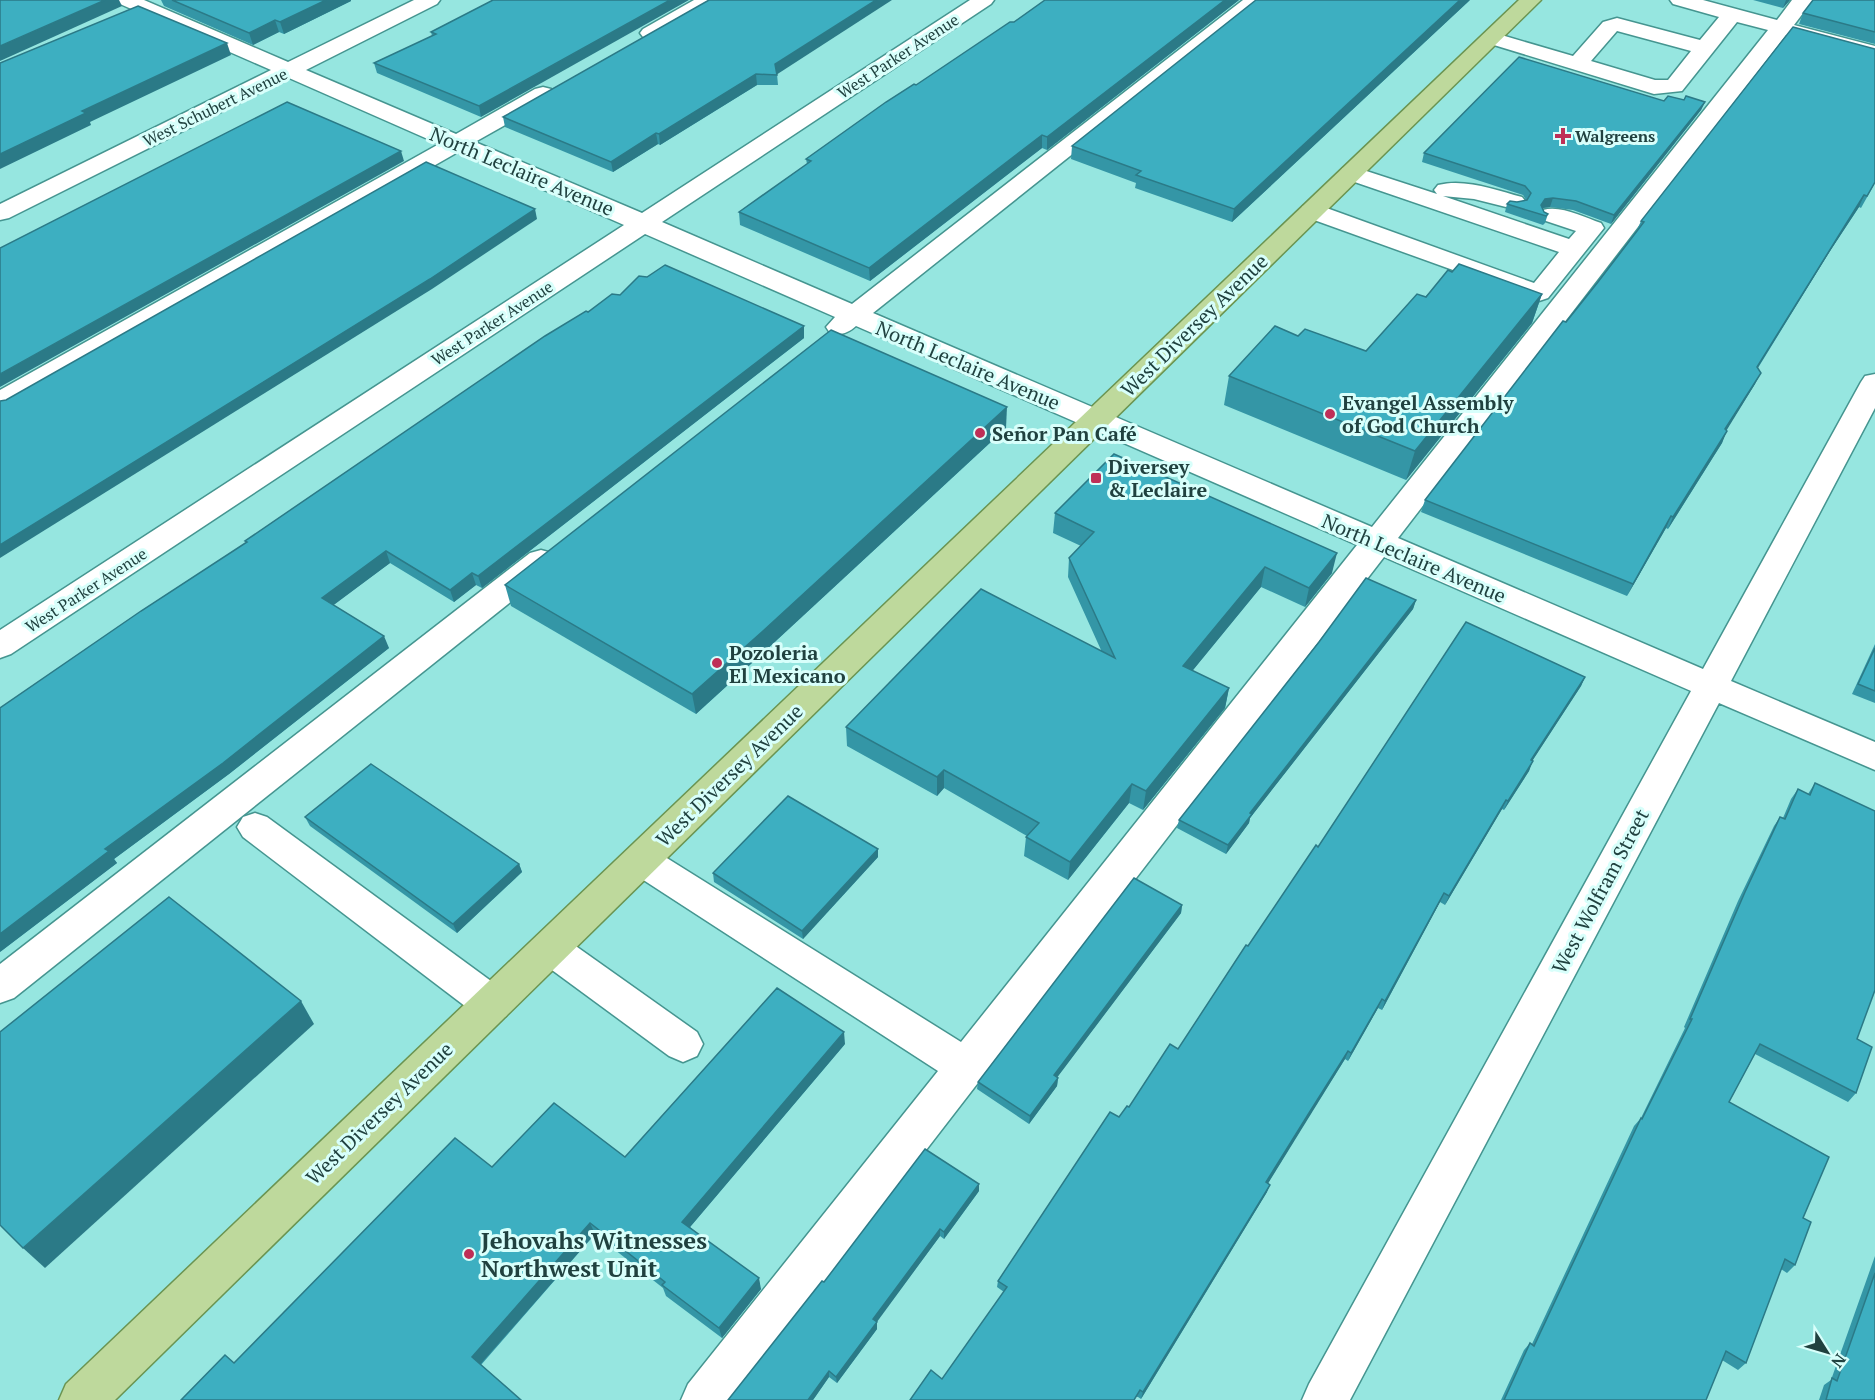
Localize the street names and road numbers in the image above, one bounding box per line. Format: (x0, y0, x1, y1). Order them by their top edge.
street label: West Parker Avenue (833, 8, 963, 104)
street label: West Schubert Avenue (139, 62, 291, 152)
street label: North Leclaire Avenue (426, 120, 618, 222)
street label: West Diversey Avenue (1115, 248, 1273, 402)
street label: West Parker Avenue (427, 275, 557, 371)
street label: North Leclaire Avenue (872, 314, 1064, 416)
street label: North Leclaire Avenue (1318, 507, 1510, 609)
street label: West Parker Avenue (21, 542, 151, 638)
street label: West Diversey Avenue (650, 698, 808, 852)
street label: West Wolfram Street (1545, 803, 1655, 978)
street label: West Diversey Avenue (300, 1036, 458, 1190)

